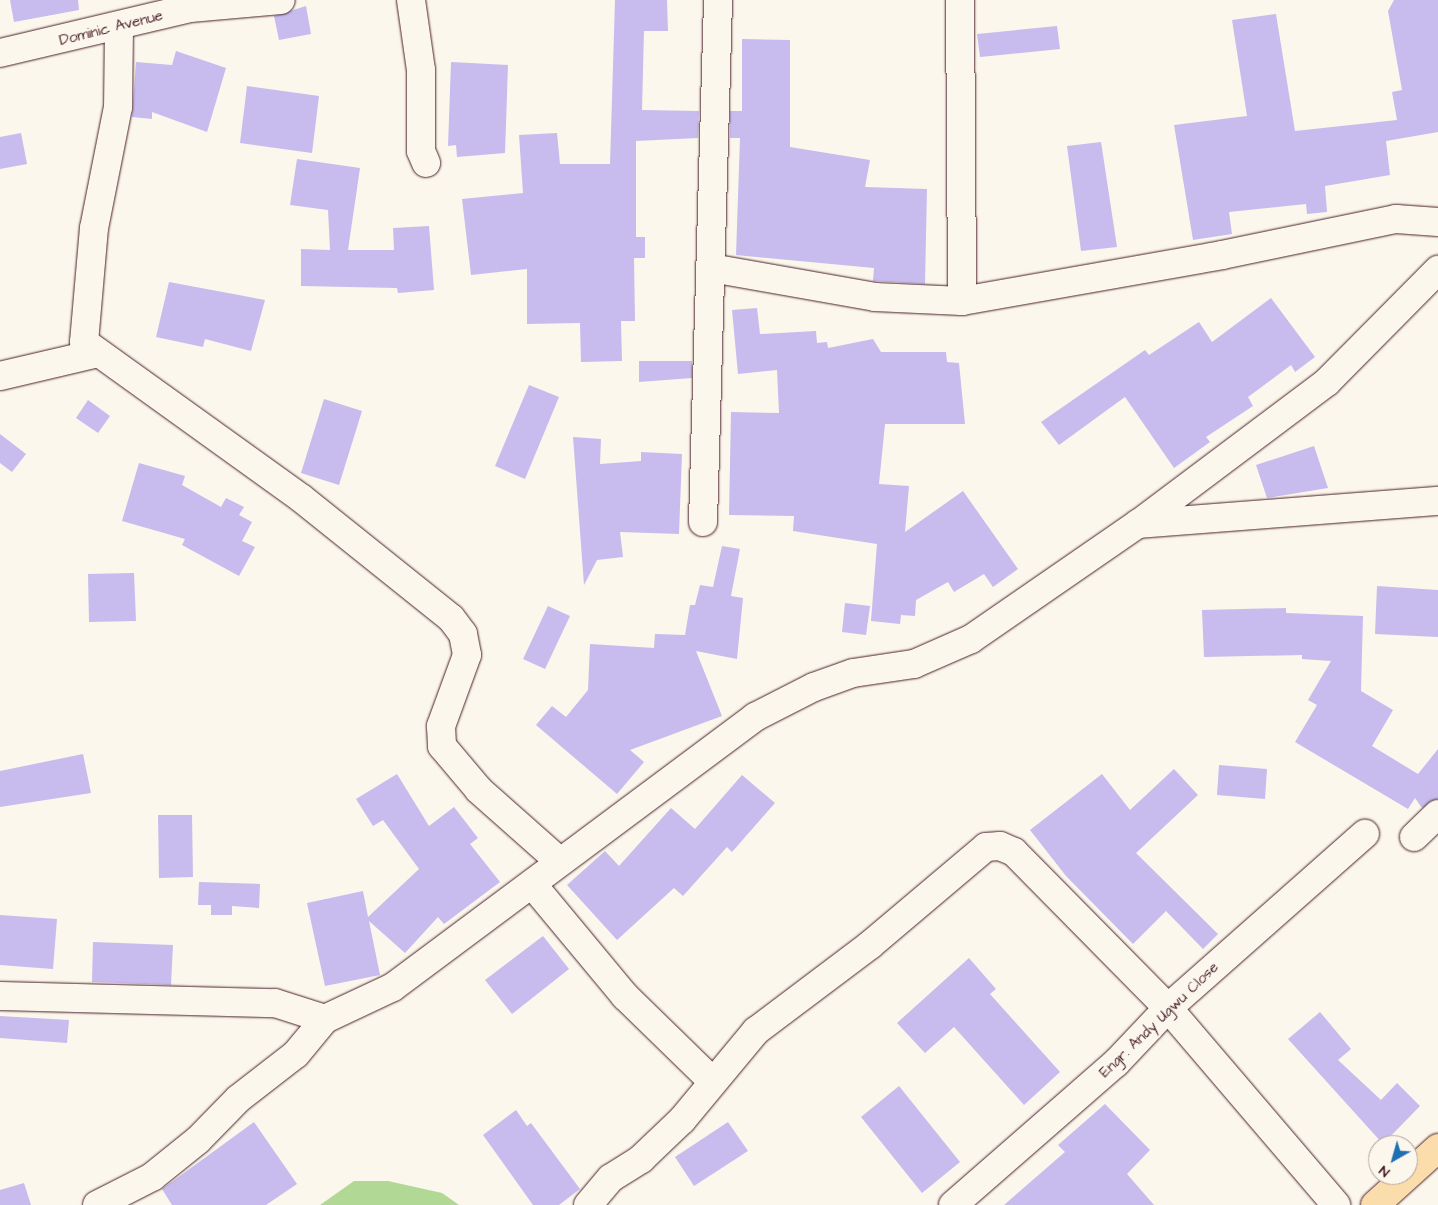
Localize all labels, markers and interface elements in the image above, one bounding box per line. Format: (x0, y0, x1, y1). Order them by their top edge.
street label: Dominic Avenue (57, 6, 165, 50)
street label: Engr. Andy Ugwu Close (1096, 958, 1222, 1082)
north arrow (1368, 1135, 1418, 1185)
text: N (1375, 1160, 1394, 1182)

